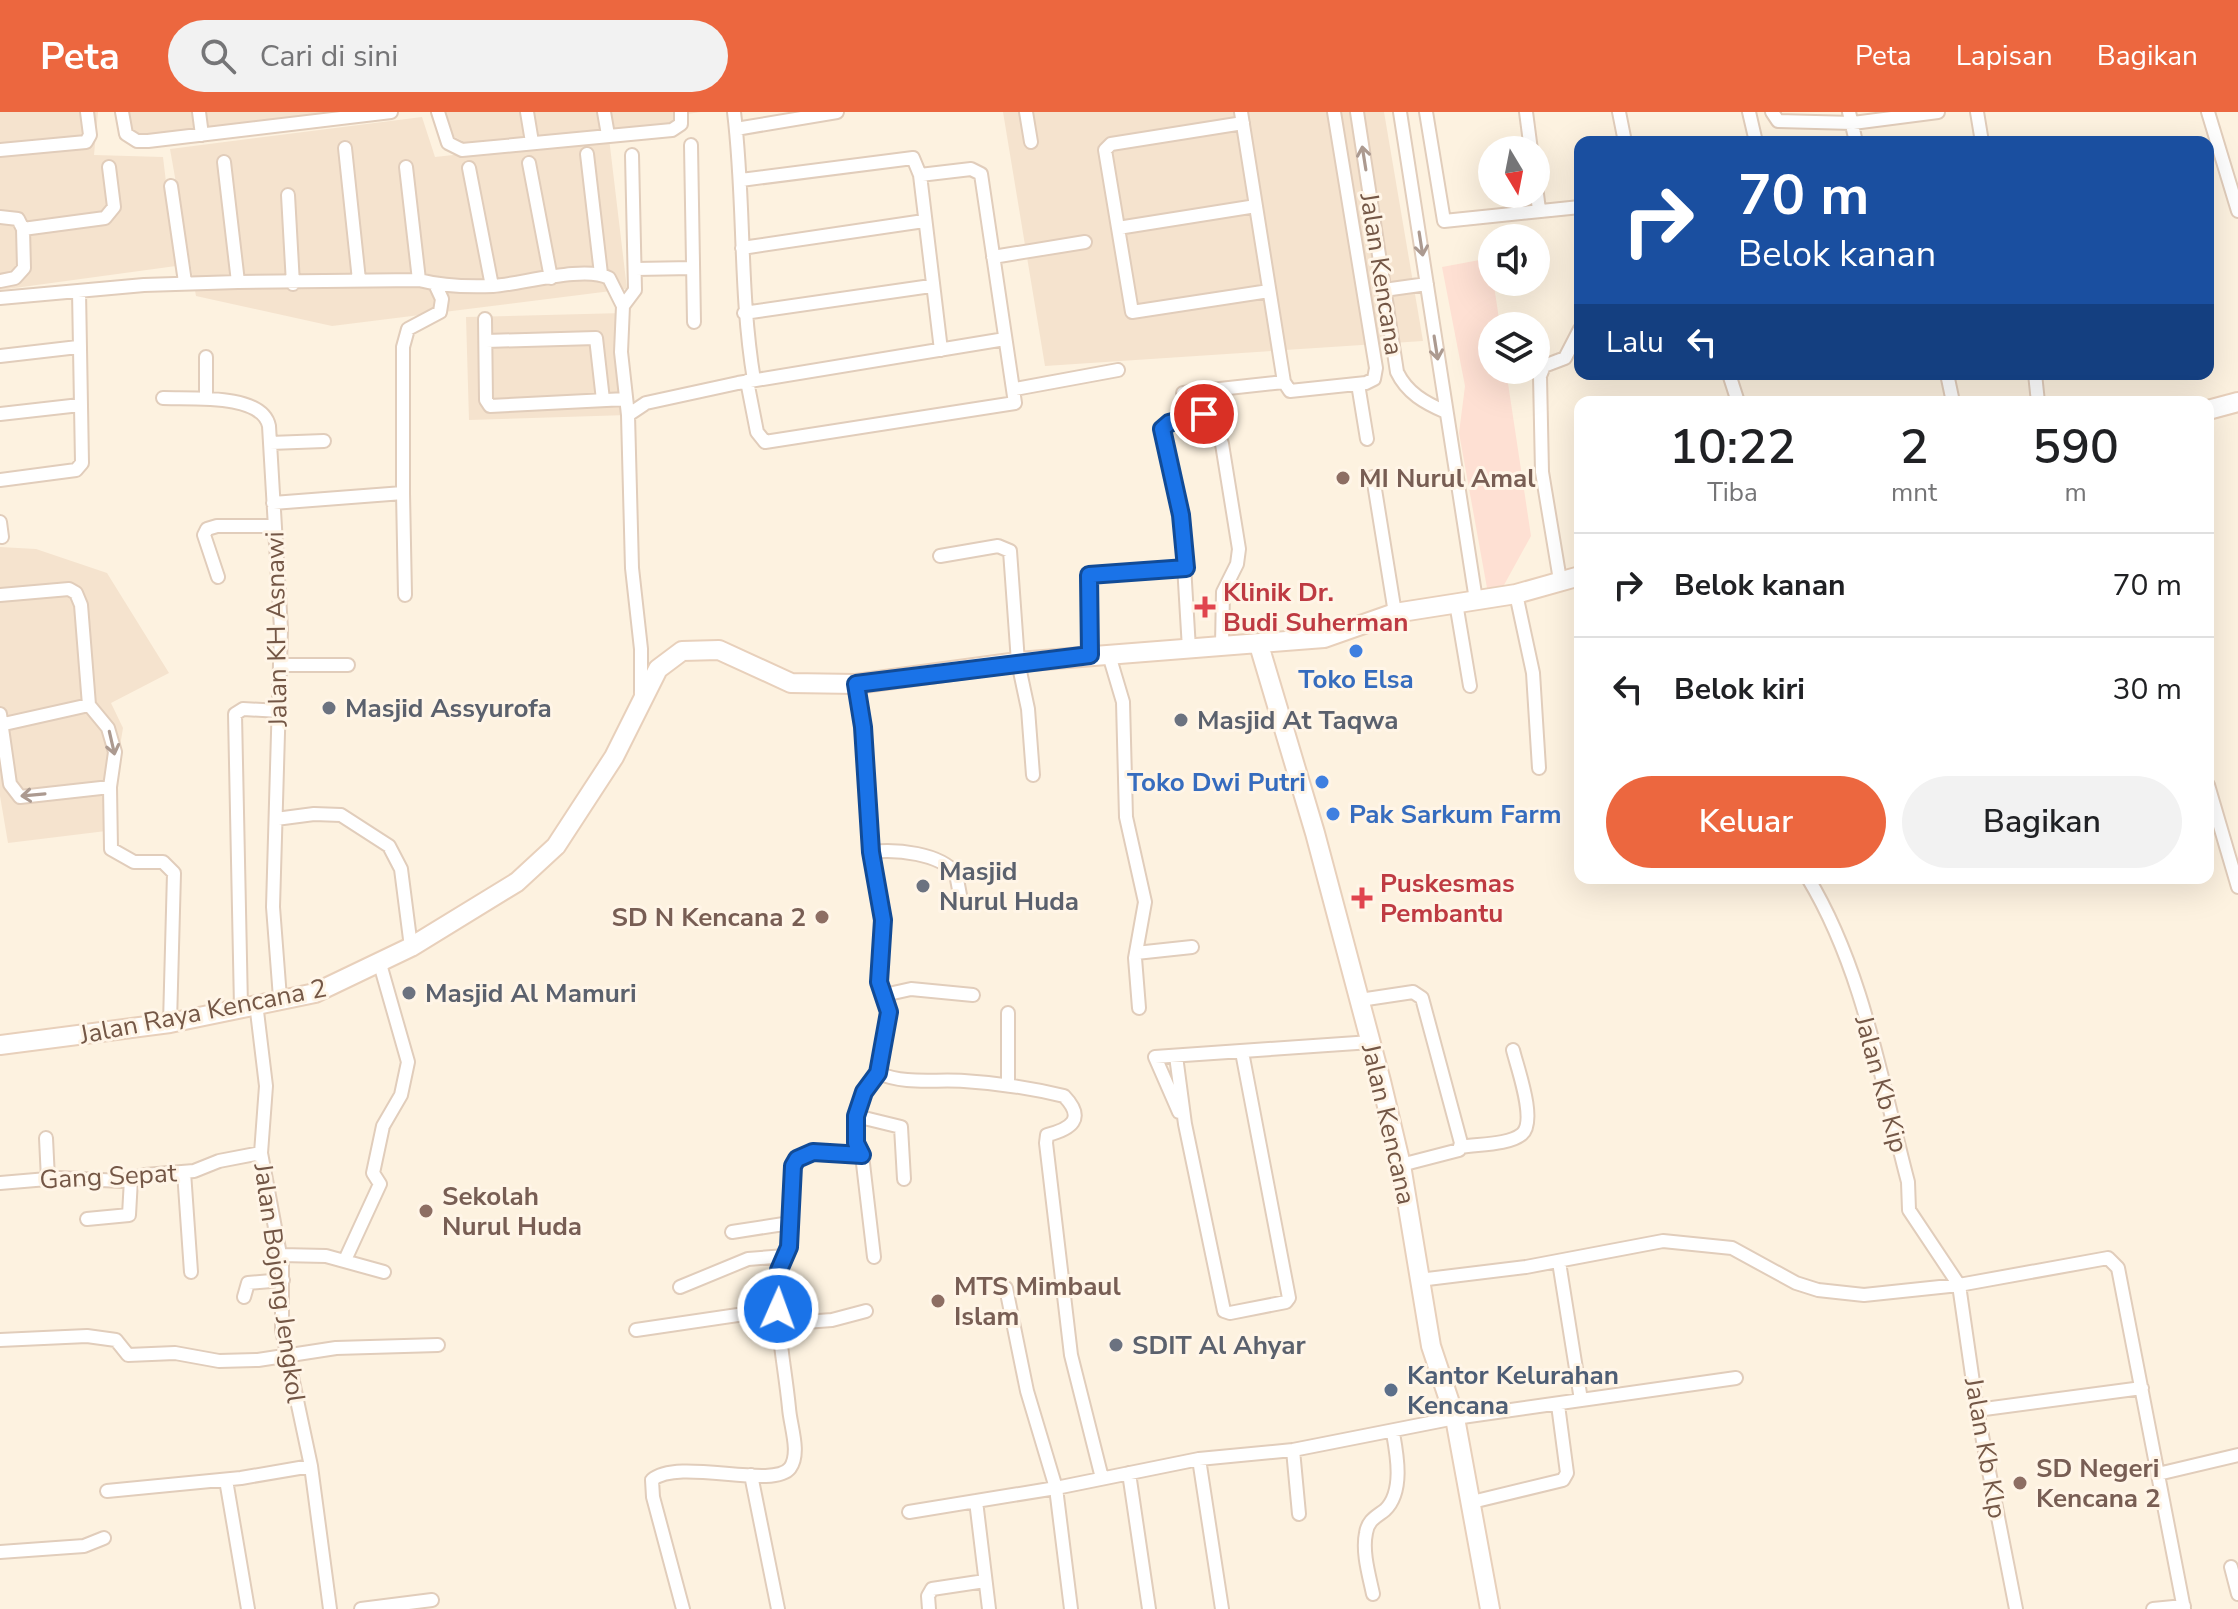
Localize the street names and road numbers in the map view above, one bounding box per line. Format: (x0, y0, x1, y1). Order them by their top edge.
street label: Jalan Kencana (1351, 189, 1412, 358)
street label: Jalan KH Asnawi (257, 531, 296, 728)
street label: Jalan Raya Kencana 2 (76, 970, 330, 1053)
street label: Jalan Kb Kip (1846, 1011, 1917, 1157)
street label: Jalan Kencana (1353, 1039, 1424, 1208)
street label: Gang Sepat (39, 1155, 178, 1198)
street label: Jalan Bojong Jengkol (245, 1160, 314, 1405)
street label: Jalan Kb Klp (1956, 1374, 2015, 1521)

